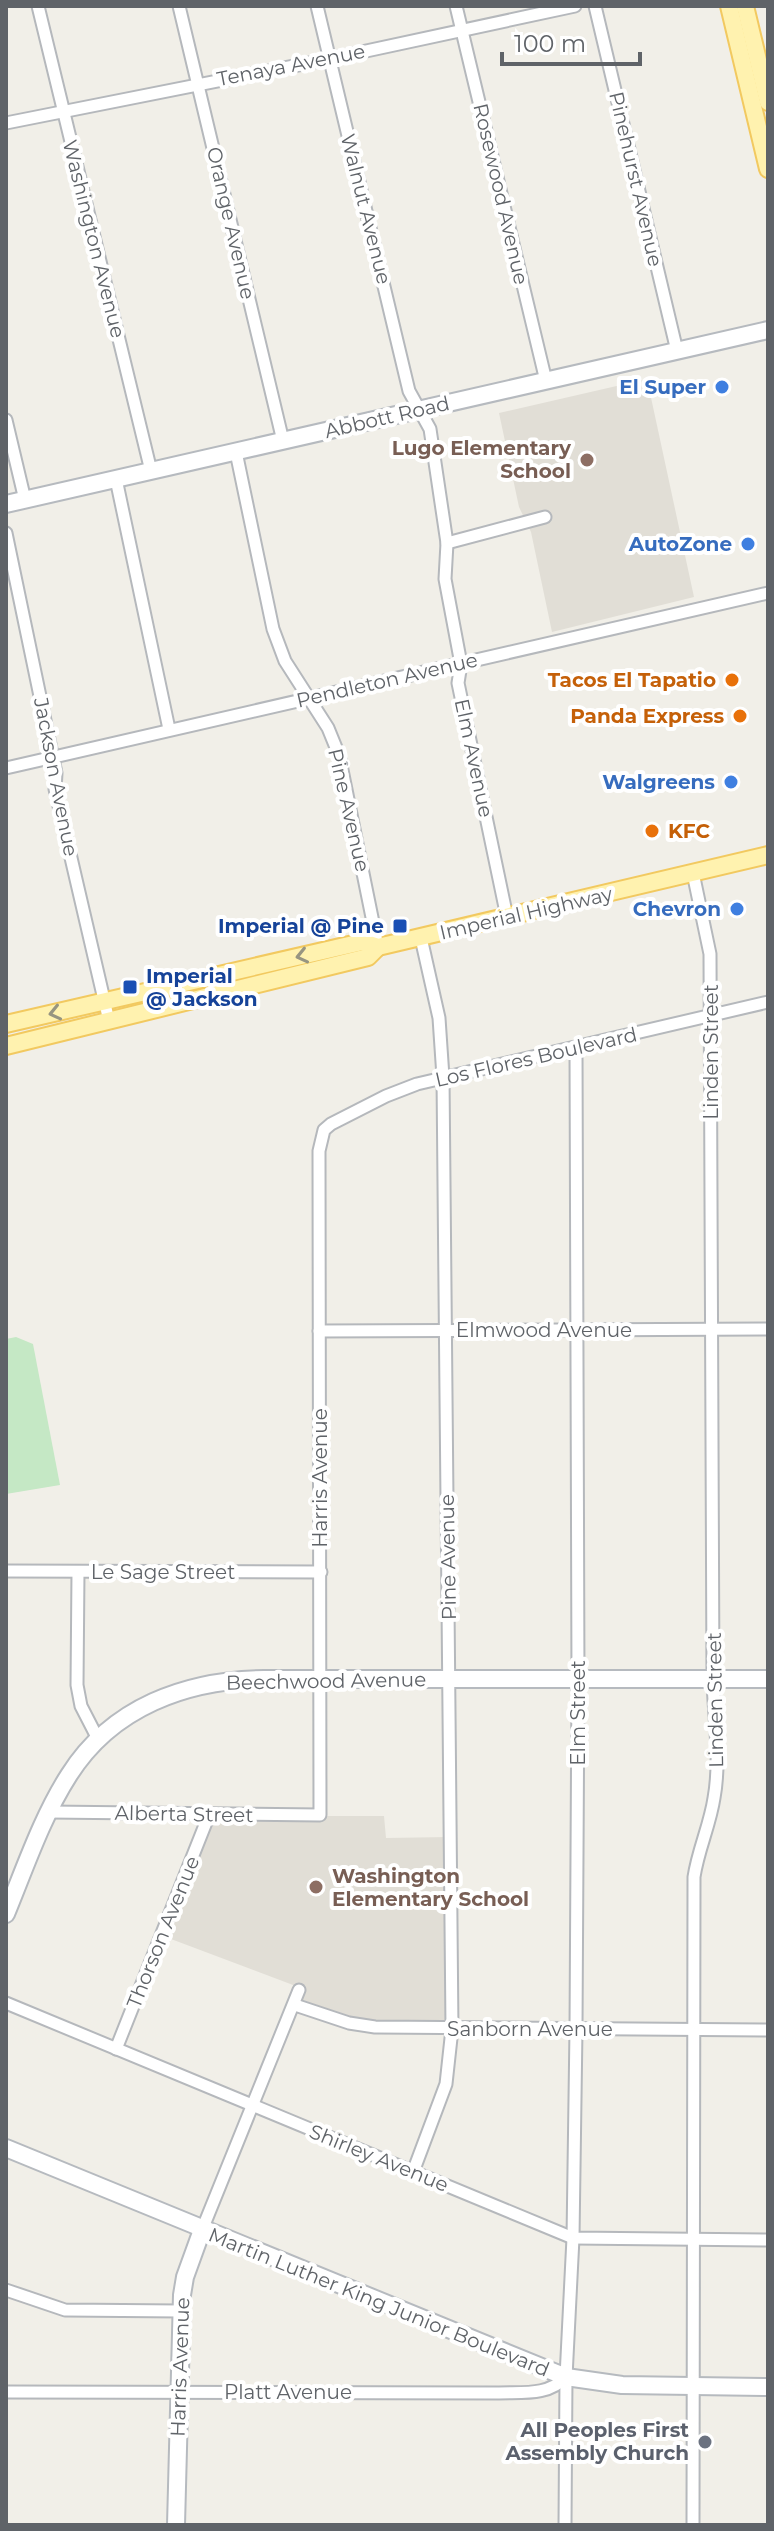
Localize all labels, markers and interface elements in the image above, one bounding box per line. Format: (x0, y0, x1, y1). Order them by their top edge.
scale bar (502, 16, 640, 66)
text: 100 m (514, 29, 586, 58)
street label: Tenaya Avenue (215, 39, 367, 91)
street label: Pinehurst Avenue (604, 89, 668, 269)
street label: Rosewood Avenue (468, 101, 534, 287)
street label: Walnut Avenue (336, 131, 396, 287)
street label: Washington Avenue (58, 137, 130, 341)
street label: Orange Avenue (202, 144, 260, 302)
place label: El Super (619, 375, 706, 399)
marker: El Super (713, 378, 731, 396)
street label: Abbott Road (322, 391, 452, 443)
place label: Lugo Elementary School (392, 436, 572, 483)
marker: Lugo Elementary School (578, 451, 596, 469)
place label: AutoZone (628, 532, 732, 556)
marker: AutoZone (739, 535, 757, 553)
street label: Pendleton Avenue (294, 647, 480, 713)
place label: Tacos El Tapatio (548, 668, 716, 692)
marker: Tacos El Tapatio (723, 671, 741, 689)
street label: Jackson Avenue (29, 695, 83, 858)
street label: Elm Avenue (450, 696, 498, 820)
place label: Panda Express (570, 704, 724, 728)
marker: Panda Express (731, 707, 749, 725)
street label: Pine Avenue (323, 746, 375, 874)
place label: Walgreens (602, 770, 715, 794)
marker: Walgreens (722, 773, 740, 791)
place label: KFC (668, 819, 710, 843)
marker: KFC (643, 822, 661, 840)
street label: Imperial Highway (437, 881, 615, 945)
place label: Chevron (633, 897, 721, 921)
marker: Chevron (728, 900, 746, 918)
place label: Imperial @ Pine (218, 914, 384, 938)
marker: Imperial @ Pine (391, 917, 409, 935)
one-way arrow (296, 947, 310, 964)
place label: Imperial @ Jackson (146, 964, 258, 1011)
marker: Imperial @ Jackson (121, 978, 139, 996)
street label: Linden Street (699, 984, 723, 1120)
one-way arrow (49, 1004, 63, 1021)
street label: Los Flores Boulevard (433, 1022, 639, 1092)
street label: Elmwood Avenue (456, 1318, 632, 1342)
street label: Harris Avenue (308, 1408, 332, 1548)
street label: Pine Avenue (435, 1494, 461, 1620)
street label: Le Sage Street (91, 1560, 235, 1584)
street label: Linden Street (702, 1632, 728, 1768)
street label: Elm Street (566, 1660, 590, 1766)
street label: Beechwood Avenue (226, 1667, 426, 1695)
street label: Alberta Street (114, 1801, 254, 1827)
street label: Thorson Avenue (122, 1852, 204, 2012)
place label: Washington Elementary School (332, 1864, 529, 1911)
marker: Washington Elementary School (307, 1878, 325, 1896)
street label: Sanborn Avenue (447, 2017, 613, 2041)
street label: Shirley Avenue (306, 2119, 452, 2197)
street label: Martin Luther King Junior Boulevard (205, 2222, 553, 2382)
street label: Harris Avenue (166, 2297, 194, 2437)
street label: Platt Avenue (224, 2380, 352, 2404)
place label: All Peoples First Assembly Church (504, 2418, 689, 2465)
marker: All Peoples First Assembly Church (696, 2433, 714, 2451)

